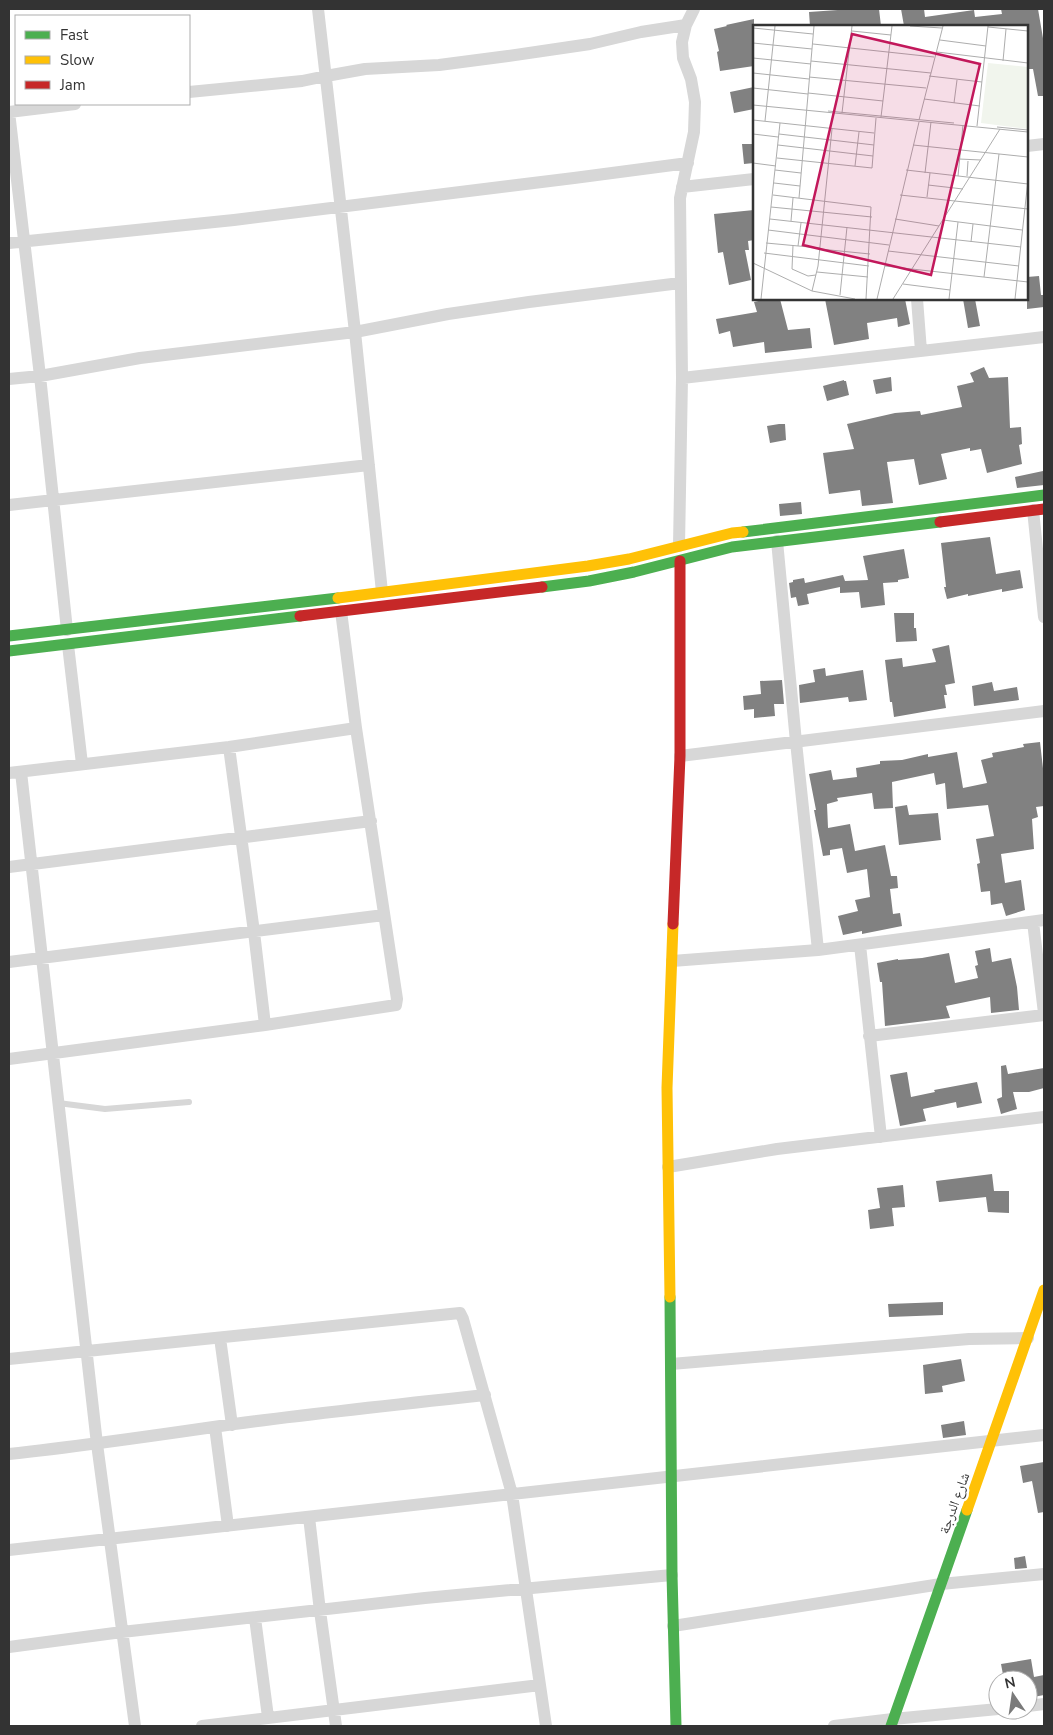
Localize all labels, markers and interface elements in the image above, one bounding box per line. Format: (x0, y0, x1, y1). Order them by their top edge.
legend (15, 15, 190, 105)
text: Fast (60, 25, 89, 45)
inset map (753, 25, 1028, 300)
text: Slow (60, 50, 95, 70)
text: Jam (59, 75, 86, 95)
street label: شارع الدرجة (935, 1470, 974, 1536)
north arrow (988, 1670, 1038, 1720)
text: N (1003, 1672, 1017, 1693)

